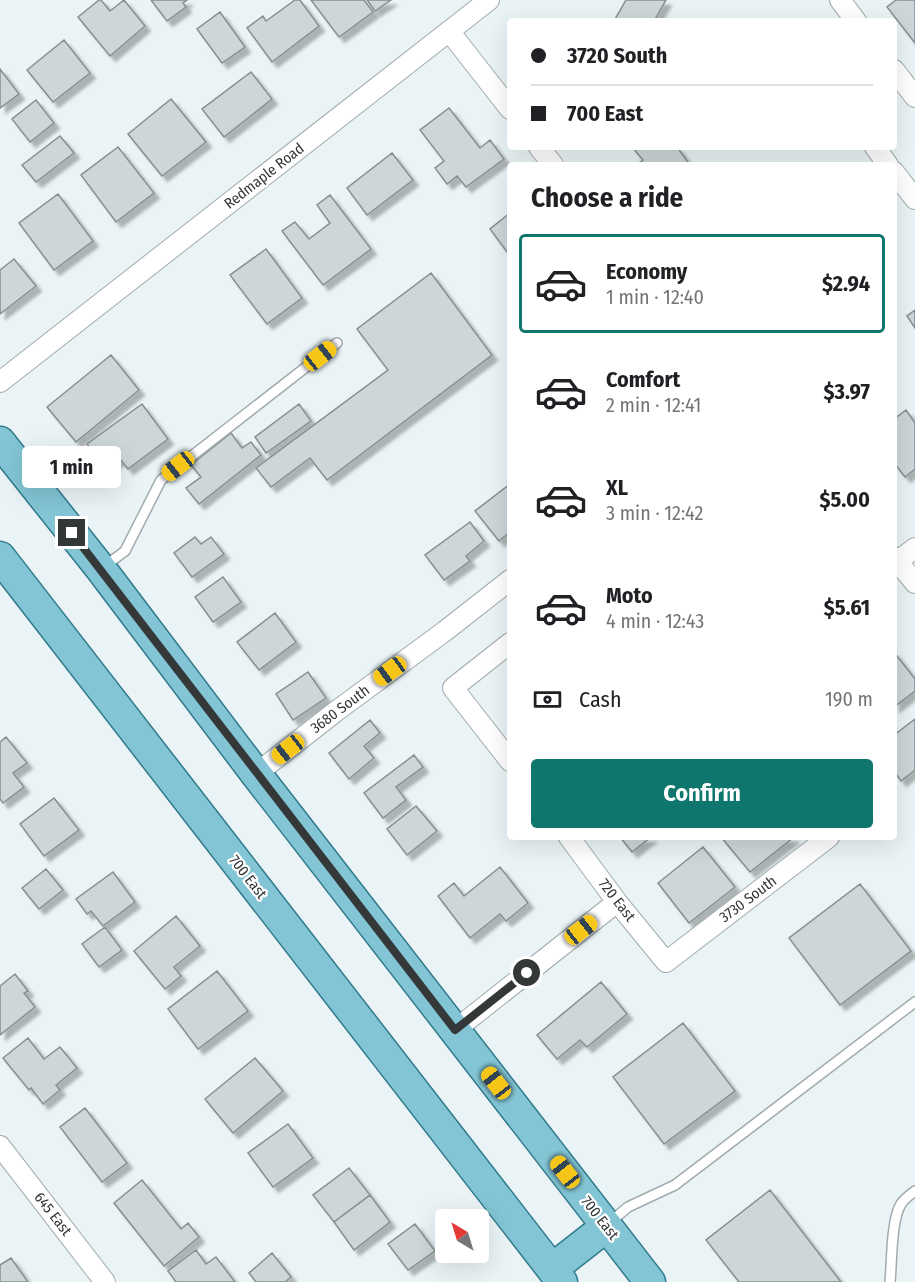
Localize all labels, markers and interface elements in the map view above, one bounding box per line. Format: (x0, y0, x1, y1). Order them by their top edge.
text: 3720 South (567, 42, 667, 69)
text: 700 East (567, 100, 643, 127)
street label: Redmaple Road (221, 139, 307, 213)
text: Choose a ride (531, 182, 683, 214)
icon: car (534, 257, 588, 311)
text: Economy (606, 258, 687, 285)
text: $2.94 (822, 270, 870, 297)
text: 1 min · 12:40 (606, 285, 704, 309)
car (300, 338, 340, 374)
icon: car (534, 365, 588, 419)
text: Comfort (606, 366, 680, 393)
text: $3.97 (824, 378, 870, 405)
text: 2 min · 12:41 (606, 393, 701, 417)
callout: 1 min (22, 446, 122, 488)
car (158, 448, 198, 484)
text: 1 min (50, 455, 93, 479)
icon: car (534, 473, 588, 527)
text: XL (606, 474, 628, 501)
text: $5.00 (819, 486, 870, 513)
text: 3 min · 12:42 (606, 501, 703, 525)
route end (58, 519, 85, 546)
icon: car (534, 581, 588, 635)
text: Moto (606, 582, 653, 609)
text: $5.61 (824, 594, 870, 621)
text: 4 min · 12:43 (606, 609, 704, 633)
car (370, 653, 410, 689)
street label: 3680 South (307, 681, 373, 737)
icon: cash (531, 683, 564, 716)
text: Cash (579, 686, 622, 713)
text: 190 m (825, 687, 873, 711)
car (268, 731, 308, 767)
button: Confirm (531, 759, 873, 828)
street label: 700 East (225, 852, 271, 902)
street label: 3730 South (716, 872, 780, 926)
street label: 720 East (595, 875, 639, 925)
car (561, 912, 601, 948)
route start (513, 959, 540, 986)
car (478, 1063, 514, 1103)
car (547, 1152, 583, 1192)
street label: 645 East (30, 1189, 76, 1239)
street label: 700 East (577, 1193, 623, 1243)
north arrow (435, 1209, 489, 1263)
map controls (435, 1209, 489, 1263)

